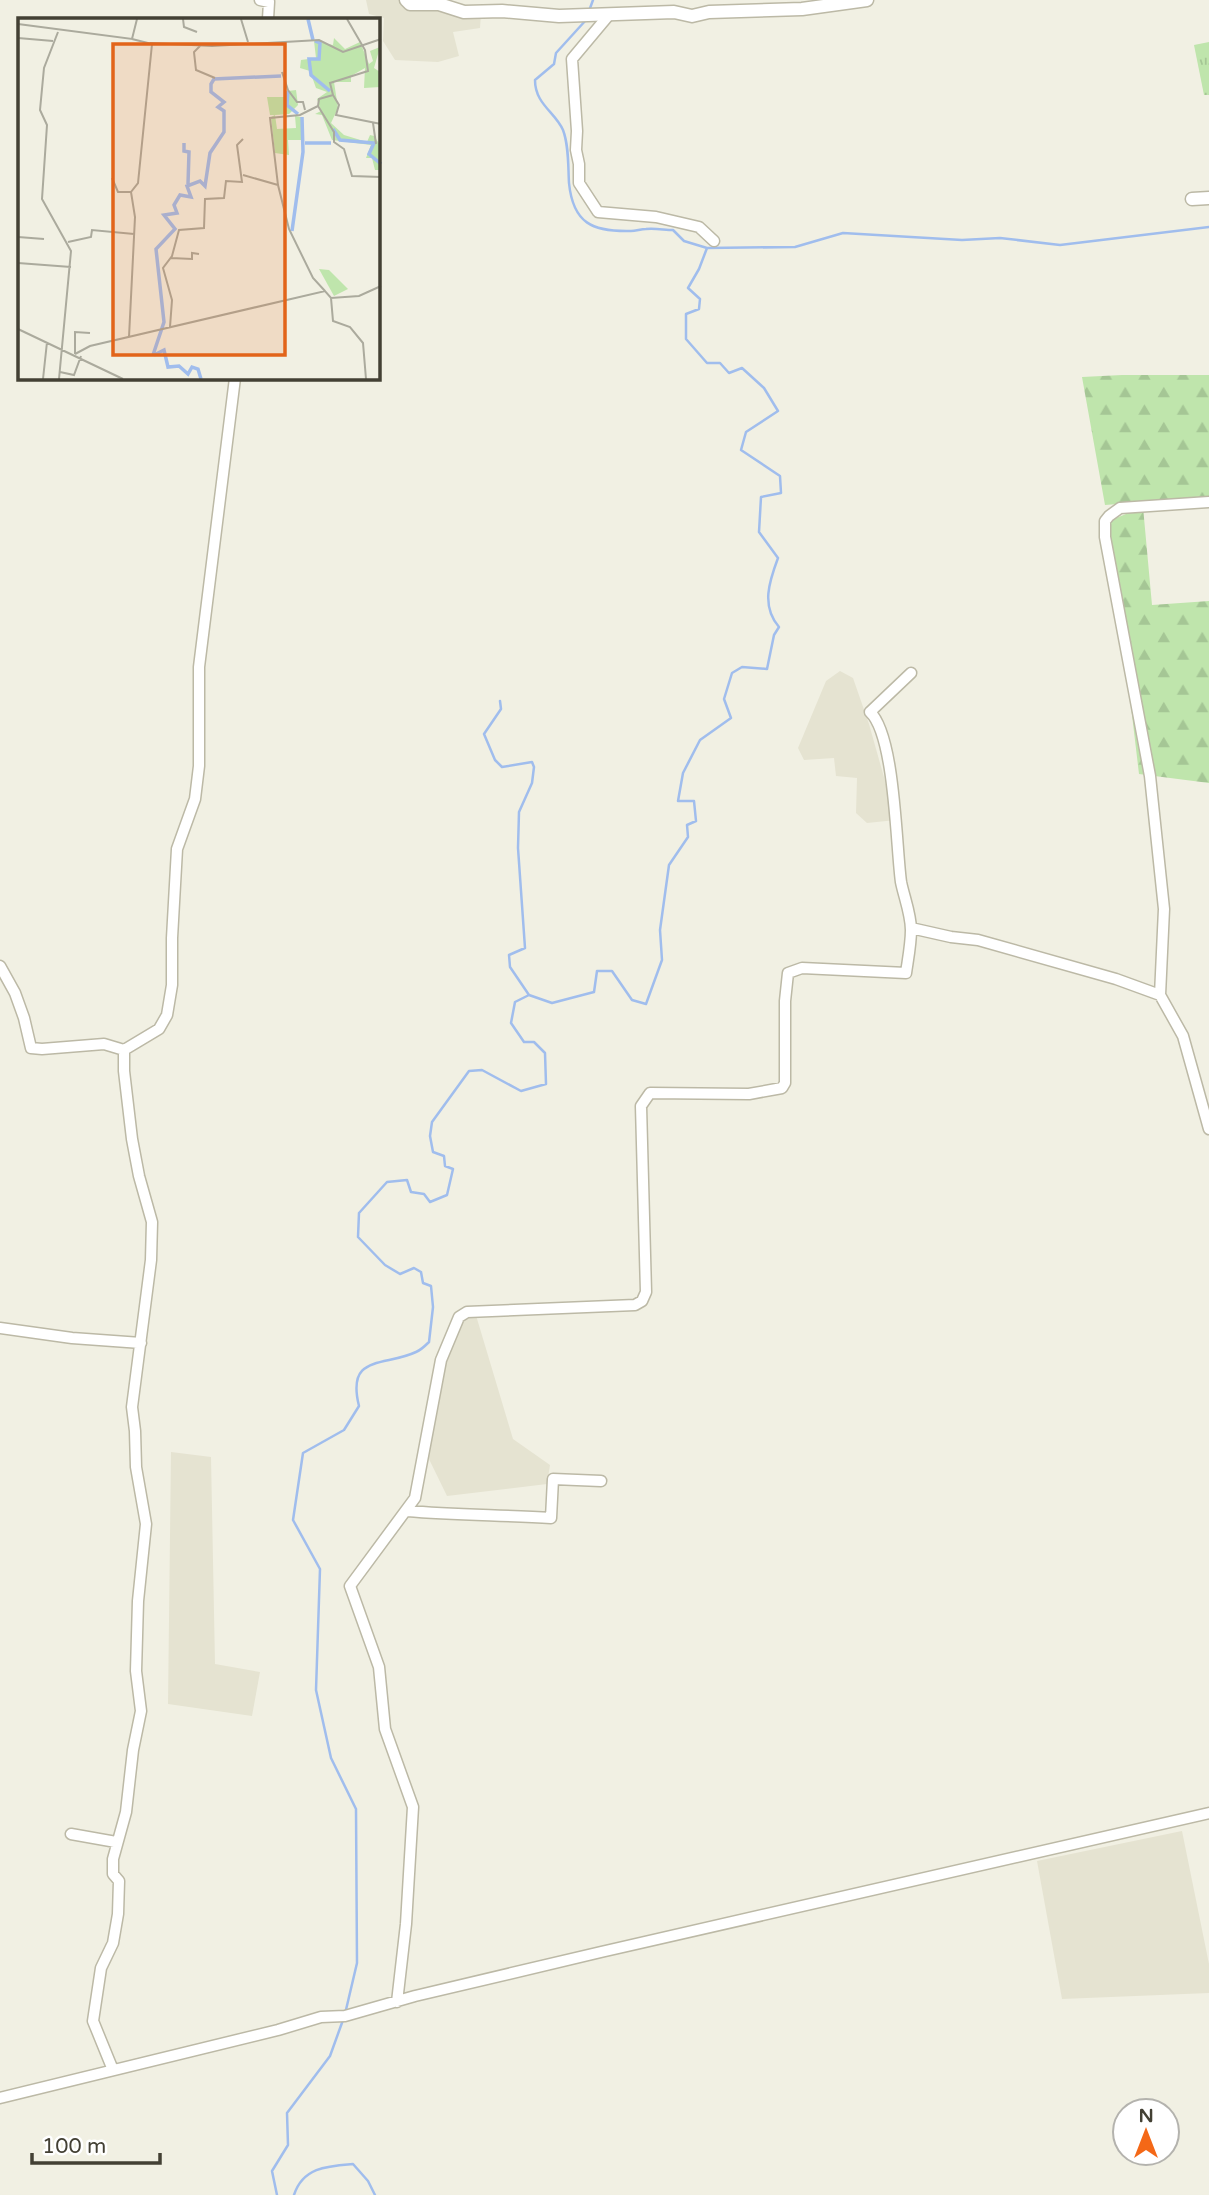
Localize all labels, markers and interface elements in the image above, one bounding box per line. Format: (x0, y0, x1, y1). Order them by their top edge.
inset map (18, 18, 380, 380)
north arrow (1111, 2097, 1181, 2167)
text: N (1138, 2105, 1154, 2127)
scale bar (32, 2122, 159, 2166)
text: 100 m (42, 2134, 106, 2159)

